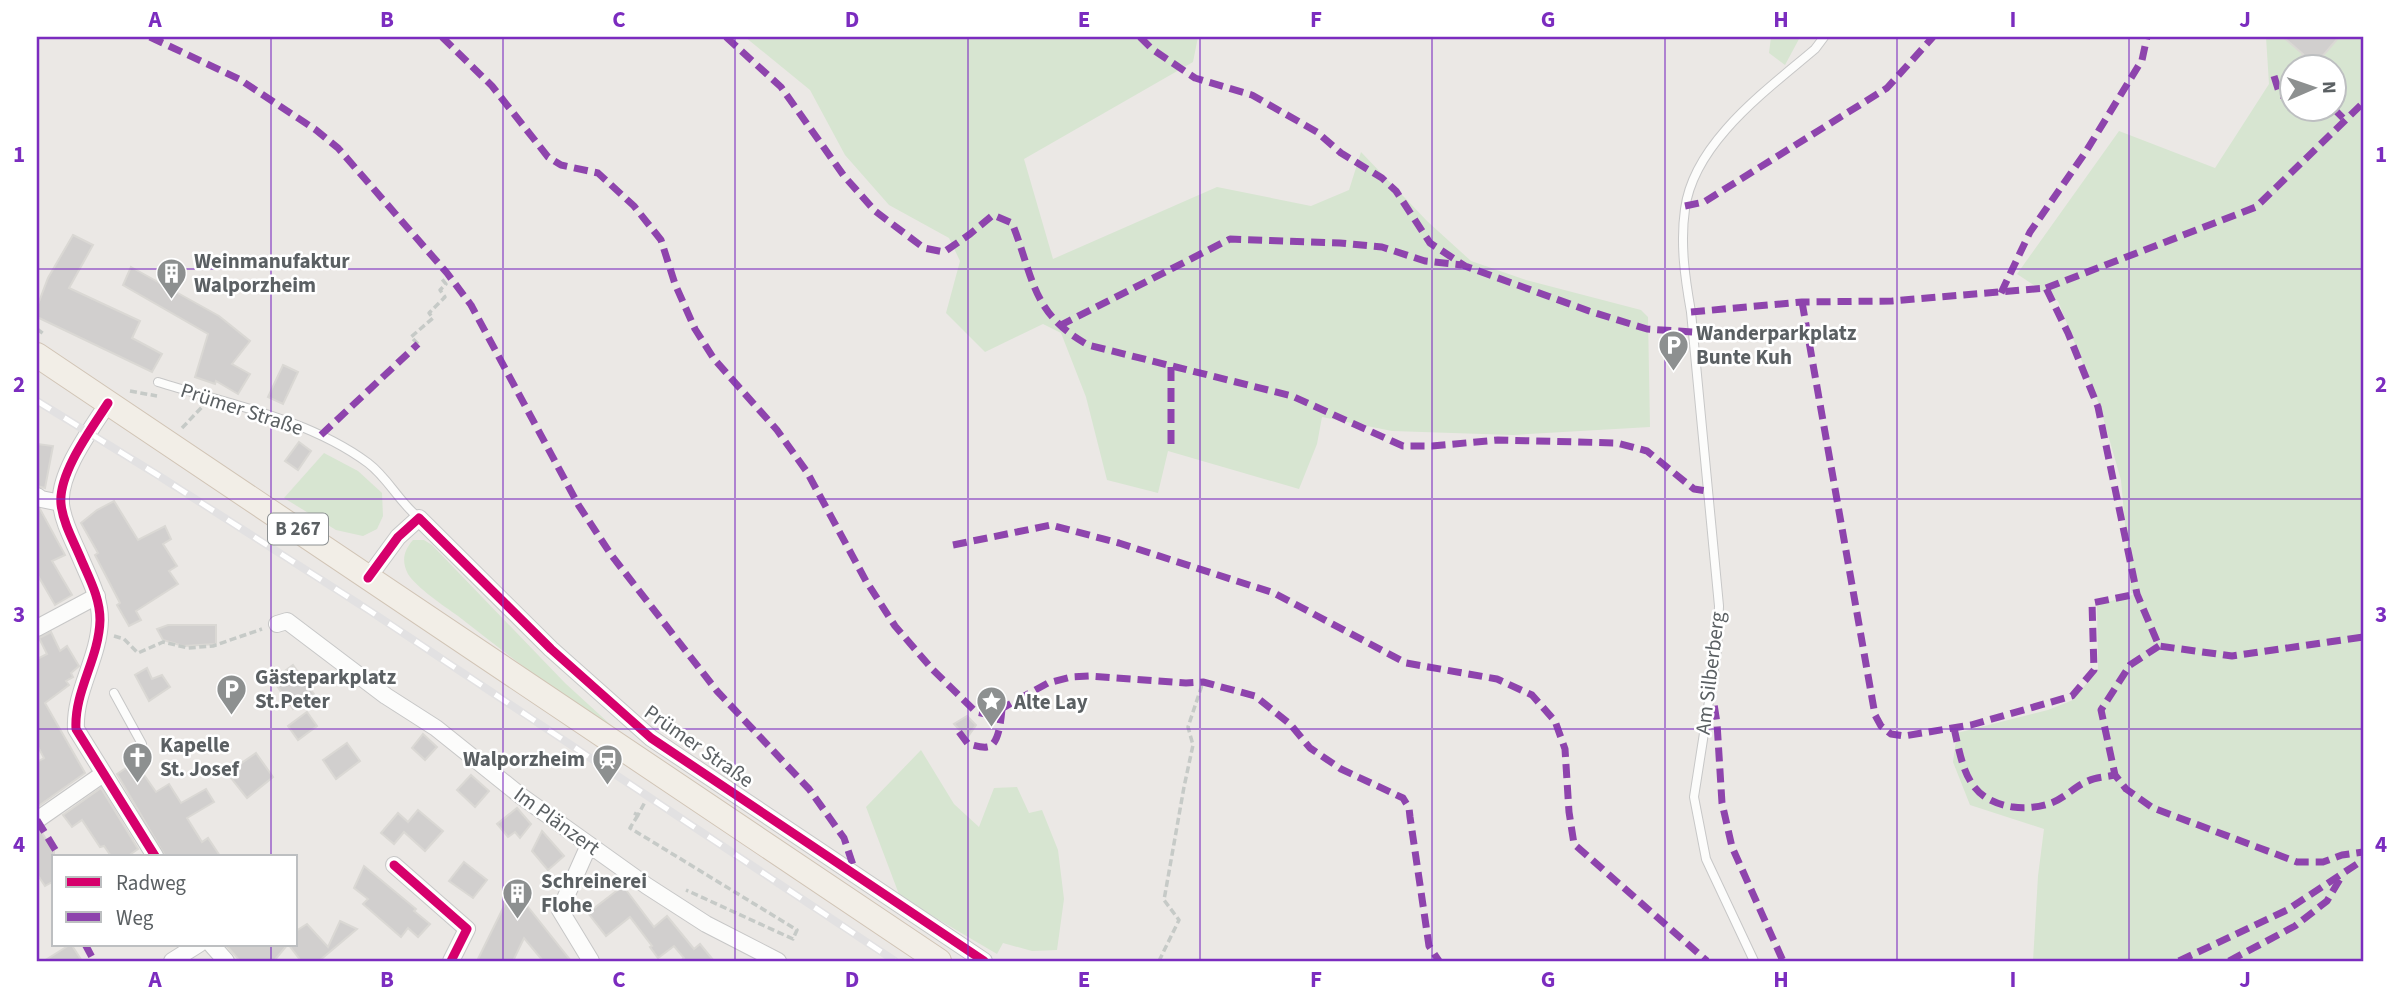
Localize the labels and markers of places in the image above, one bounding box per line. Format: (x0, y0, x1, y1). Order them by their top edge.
place label: Weinmanufaktur Walporzheim (194, 246, 350, 300)
building icon: Weinmanufaktur Walporzheim (154, 256, 188, 300)
place label: Wanderparkplatz Bunte Kuh (1696, 318, 1857, 372)
parking icon: Wanderparkplatz Bunte Kuh (1656, 328, 1690, 372)
place label: Gästeparkplatz St.Peter (255, 662, 396, 716)
parking icon: Gästeparkplatz St.Peter (215, 672, 249, 716)
place icon: Alte Lay (974, 685, 1008, 729)
place label: Alte Lay (1013, 687, 1088, 717)
place label: Kapelle St. Josef (160, 730, 240, 784)
church icon: Kapelle St. Josef (120, 740, 154, 784)
station icon: Walporzheim (591, 742, 625, 786)
place label: Walporzheim (463, 744, 585, 774)
place label: Schreinerei Flohe (541, 866, 647, 920)
building icon: Schreinerei Flohe (501, 876, 535, 920)

